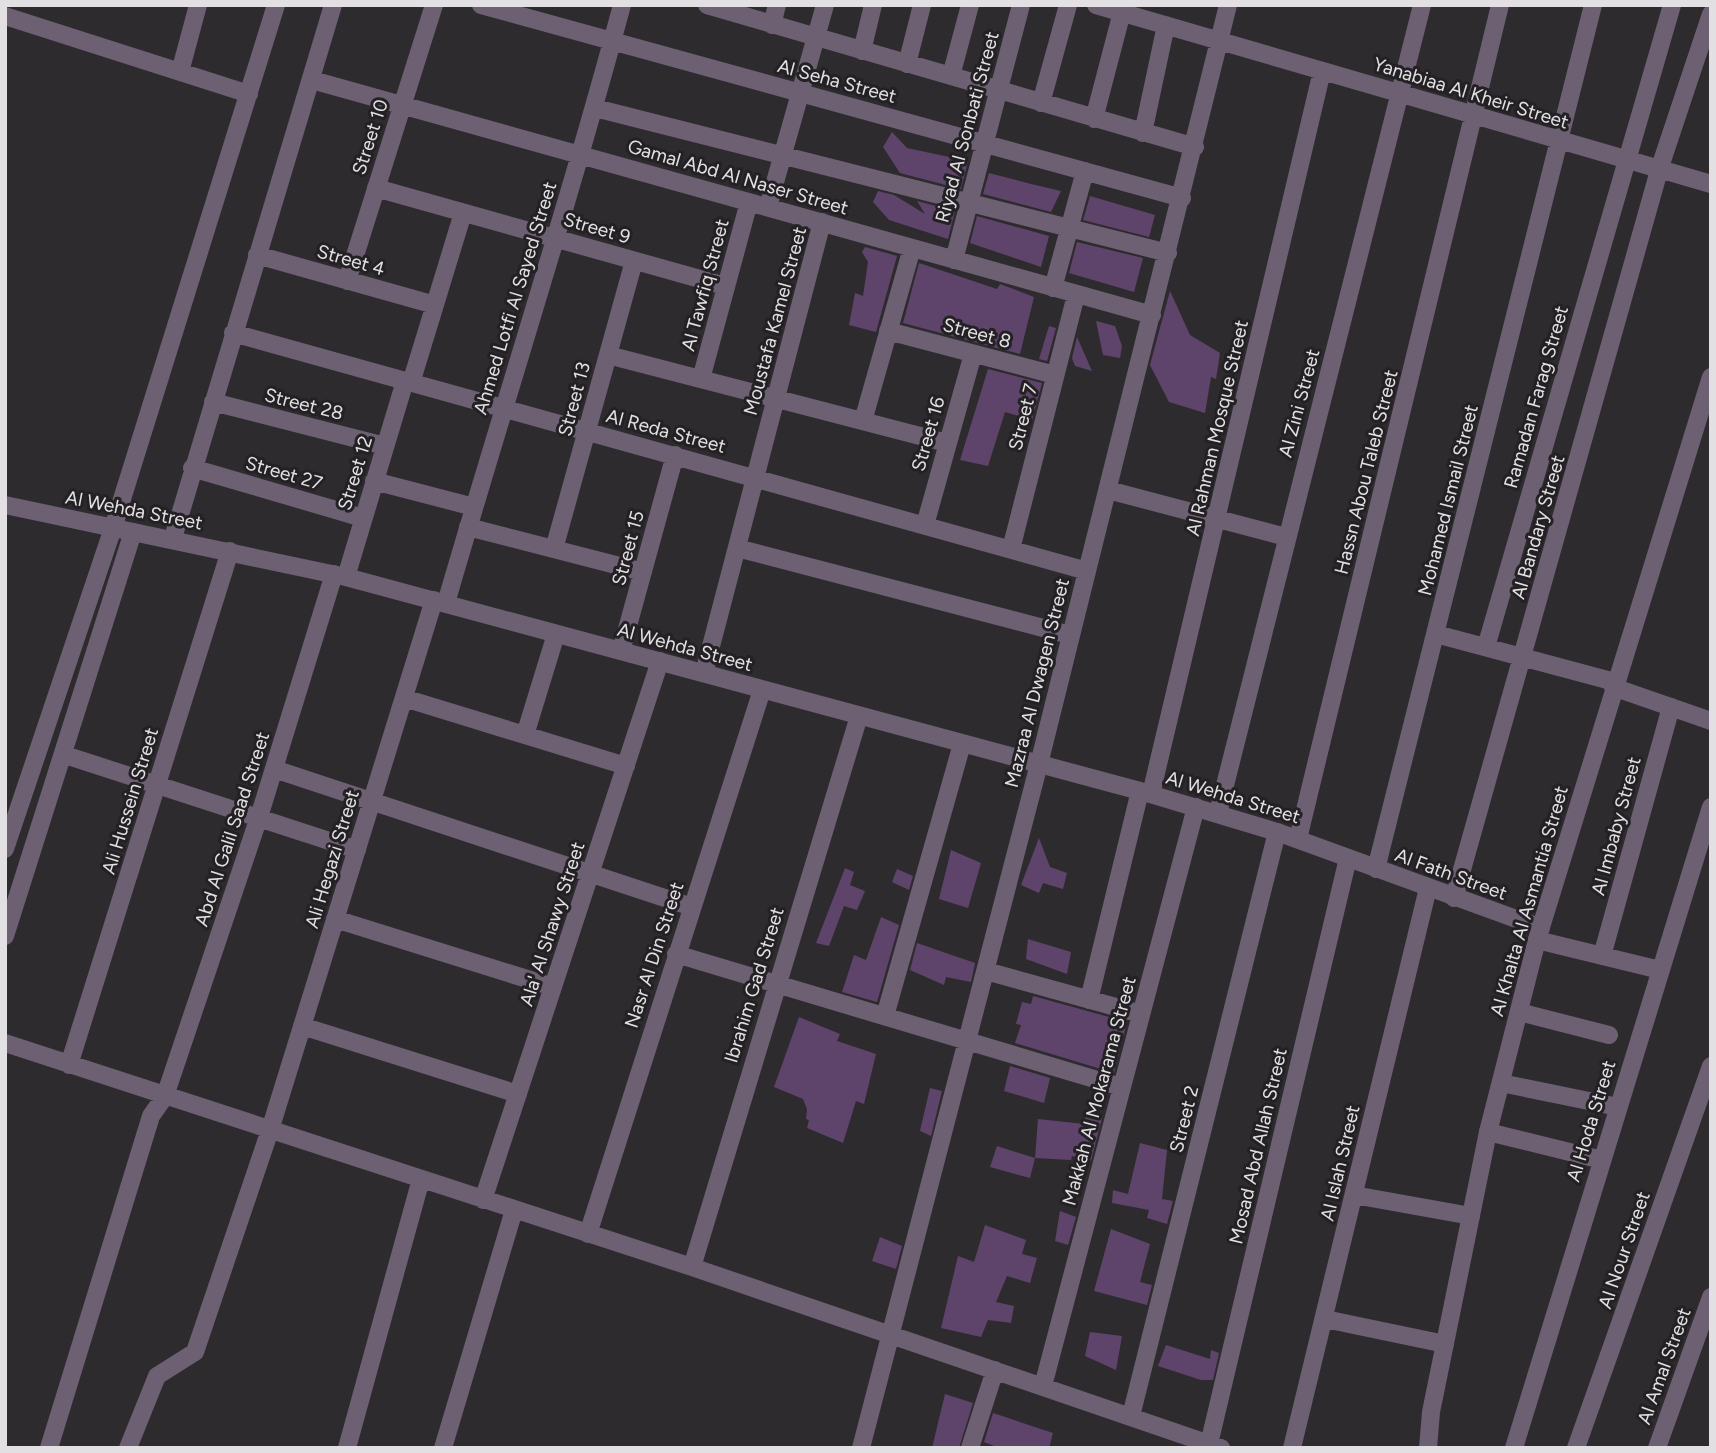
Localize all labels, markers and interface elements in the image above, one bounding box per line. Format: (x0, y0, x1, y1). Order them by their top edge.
street label: Riyad Al Sonbati Street (930, 29, 1004, 225)
street label: Yanabiaa Al Kheir Street (1371, 52, 1571, 134)
street label: Al Seha Street (775, 54, 899, 108)
street label: Street 10 (347, 96, 393, 178)
street label: Gamal Abd Al Naser Street (625, 134, 851, 220)
street label: Ahmed Lotfi Al Sayed Street (469, 179, 561, 417)
street label: Street 9 (561, 207, 633, 249)
street label: Al Tawfiq Street (676, 216, 734, 354)
street label: Moustafa Kamel Street (739, 224, 811, 418)
street label: Street 4 (314, 239, 388, 281)
street label: Ramadan Farag Street (1499, 303, 1573, 491)
street label: Street 8 (940, 313, 1014, 353)
street label: Al Rahman Mosque Street (1181, 318, 1253, 538)
street label: Al Zini Street (1273, 346, 1325, 460)
street label: Street 13 (553, 359, 595, 439)
street label: Hassn Abou Taleb Street (1329, 367, 1403, 577)
street label: Street 7 (1004, 381, 1042, 453)
street label: Street 28 (262, 383, 346, 425)
street label: Street 16 (906, 394, 950, 474)
street label: Mohamed Ismail Street (1413, 402, 1483, 598)
street label: Al Reda Street (604, 404, 728, 458)
street label: Street 12 (333, 433, 377, 513)
street label: Street 27 (243, 451, 325, 495)
street label: Al Bandary Street (1506, 452, 1570, 602)
street label: Al Wehda Street (64, 485, 204, 535)
street label: Street 15 (607, 508, 649, 588)
street label: Mazraa Al Dwagen Street (1000, 576, 1074, 790)
street label: Al Wehda Street (615, 618, 755, 676)
street label: Ali Hussein Street (97, 725, 163, 877)
street label: Abd Al Galil Saad Street (190, 729, 274, 929)
street label: Al Imbaby Street (1586, 754, 1646, 898)
street label: Al Wehda Street (1163, 766, 1303, 828)
street label: Al Khalta Al Asmantia Street (1485, 783, 1573, 1019)
street label: Ali Hegazi Street (300, 787, 364, 931)
street label: Ala' Al Shawy Street (515, 839, 589, 1009)
street label: Al Fath Street (1392, 843, 1510, 905)
street label: Nasr Al Din Street (620, 879, 688, 1031)
street label: Ibrahim Gad Street (719, 904, 789, 1066)
street label: Makkah Al Mokarama Street (1057, 974, 1141, 1208)
street label: Mosad Abd Allah Street (1224, 1046, 1292, 1246)
street label: Al Hoda Street (1562, 1058, 1620, 1184)
street label: Street 2 (1165, 1083, 1203, 1155)
street label: Al Islah Street (1316, 1103, 1364, 1223)
street label: Al Nour Street (1593, 1188, 1655, 1312)
street label: Al Amal Street (1632, 1304, 1696, 1428)

